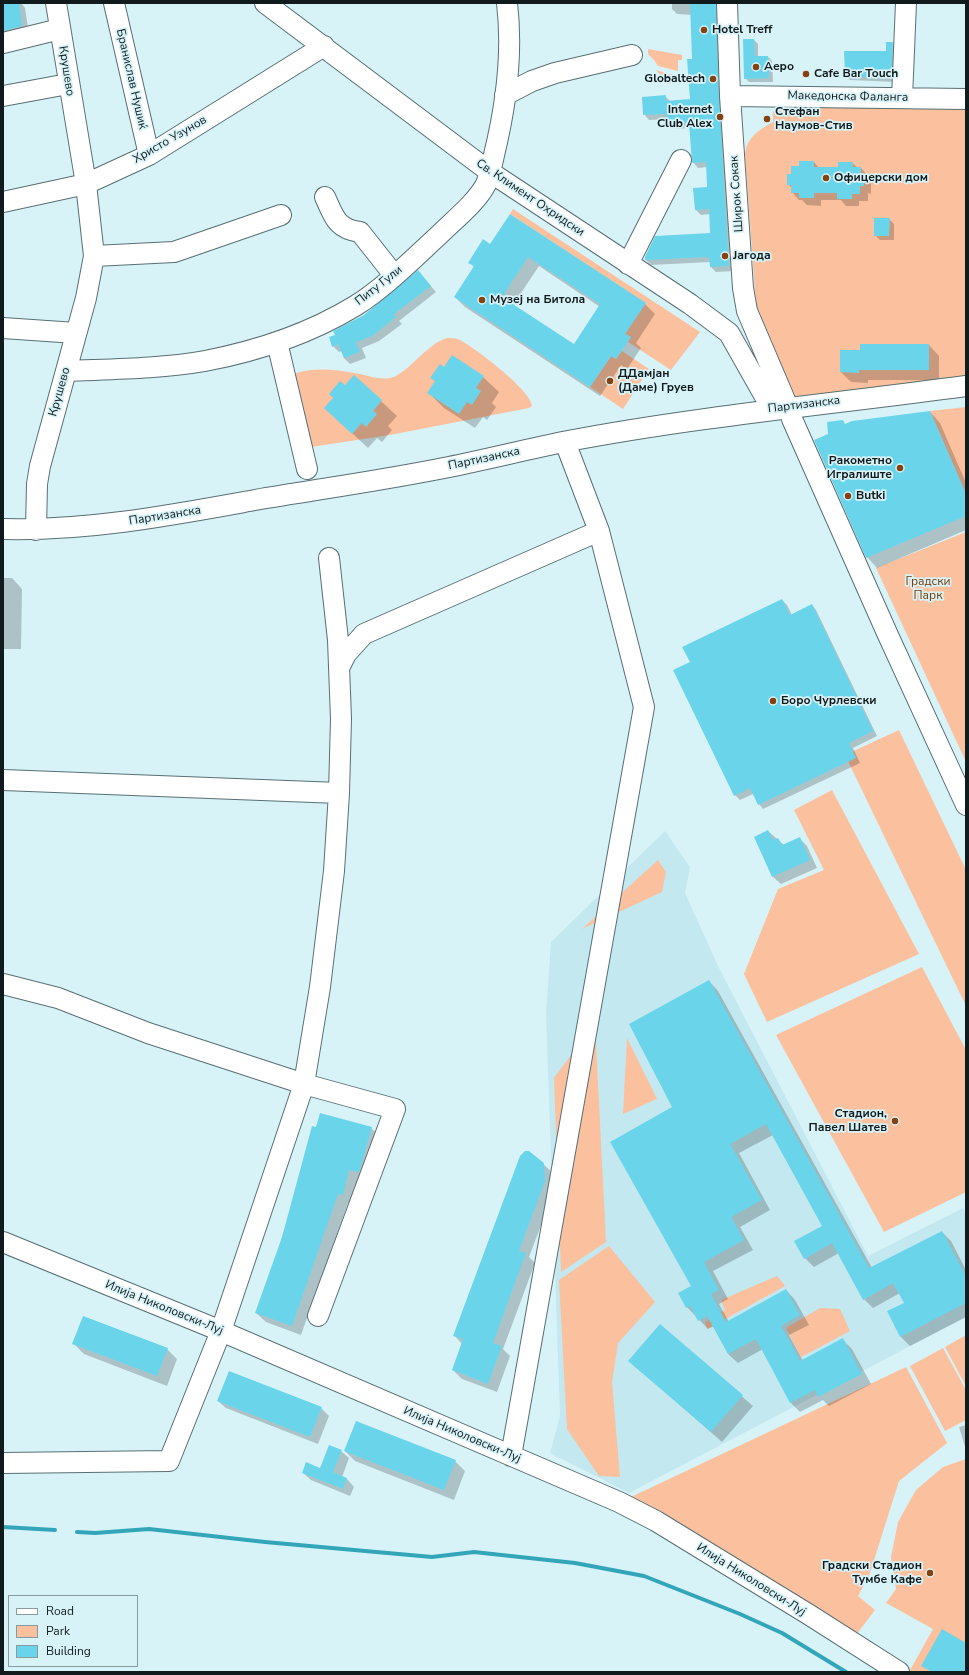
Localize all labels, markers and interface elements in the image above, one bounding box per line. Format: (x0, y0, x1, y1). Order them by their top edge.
place label: Hotel Treff (712, 23, 772, 37)
marker: Hotel Treff (699, 25, 709, 35)
street label: Бранислав Нушиќ (112, 27, 150, 131)
street label: Крушево (55, 45, 77, 97)
place label: Аеро (764, 60, 794, 74)
marker: Аеро (751, 62, 761, 72)
place label: Cafe Bar Touch (814, 67, 898, 81)
marker: Cafe Bar Touch (801, 69, 811, 79)
place label: Globaltech (644, 72, 705, 86)
marker: Globaltech (708, 74, 718, 84)
street label: Македонска Фаланга (788, 89, 908, 105)
place label: Internet Club Alex (657, 103, 712, 131)
place label: Стефан Наумов-Стив (775, 105, 853, 133)
marker: Internet Club Alex (715, 112, 725, 122)
street label: Христо Узунов (131, 113, 209, 167)
marker: Стефан Наумов-Стив (762, 114, 772, 124)
street label: Широк Сокак (727, 155, 747, 233)
street label: Св. Климент Охридски (473, 156, 587, 240)
place label: Офицерски дом (834, 171, 928, 185)
marker: Офицерски дом (821, 173, 831, 183)
place label: Јагода (733, 249, 771, 263)
marker: Јагода (720, 251, 730, 261)
street label: Питу Гули (352, 263, 406, 309)
place label: Музеј на Битола (490, 293, 585, 307)
marker: Музеј на Битола (477, 295, 487, 305)
street label: Крушево (46, 366, 74, 418)
place label: ДДамјан (Даме) Груев (618, 367, 694, 395)
marker: ДДамјан (Даме) Груев (605, 376, 615, 386)
street label: Партизанска (767, 393, 841, 417)
street label: Партизанска (447, 444, 521, 474)
place label: Ракометно Игралиште (827, 454, 892, 482)
marker: Ракометно Игралиште (895, 463, 905, 473)
place label: Butki (856, 489, 885, 503)
marker: Butki (843, 491, 853, 501)
street label: Партизанска (128, 503, 202, 529)
park label: Градски Парк (905, 575, 951, 603)
place label: Боро Чурлевски (781, 694, 876, 708)
marker: Боро Чурлевски (768, 696, 778, 706)
place label: Стадион, Павел Шатев (808, 1107, 887, 1135)
marker: Стадион, Павел Шатев (890, 1116, 900, 1126)
street label: Илија Николовски-Луј (103, 1278, 225, 1338)
street label: Илија Николовски-Луј (401, 1404, 523, 1466)
street label: Илија Николовски-Луј (694, 1540, 808, 1620)
place label: Градски Стадион Тумбе Кафе (822, 1559, 922, 1587)
marker: Градски Стадион Тумбе Кафе (925, 1568, 935, 1578)
legend (8, 1595, 138, 1667)
text: Road (46, 1603, 74, 1619)
text: Park (46, 1623, 70, 1639)
text: Building (46, 1643, 91, 1659)

